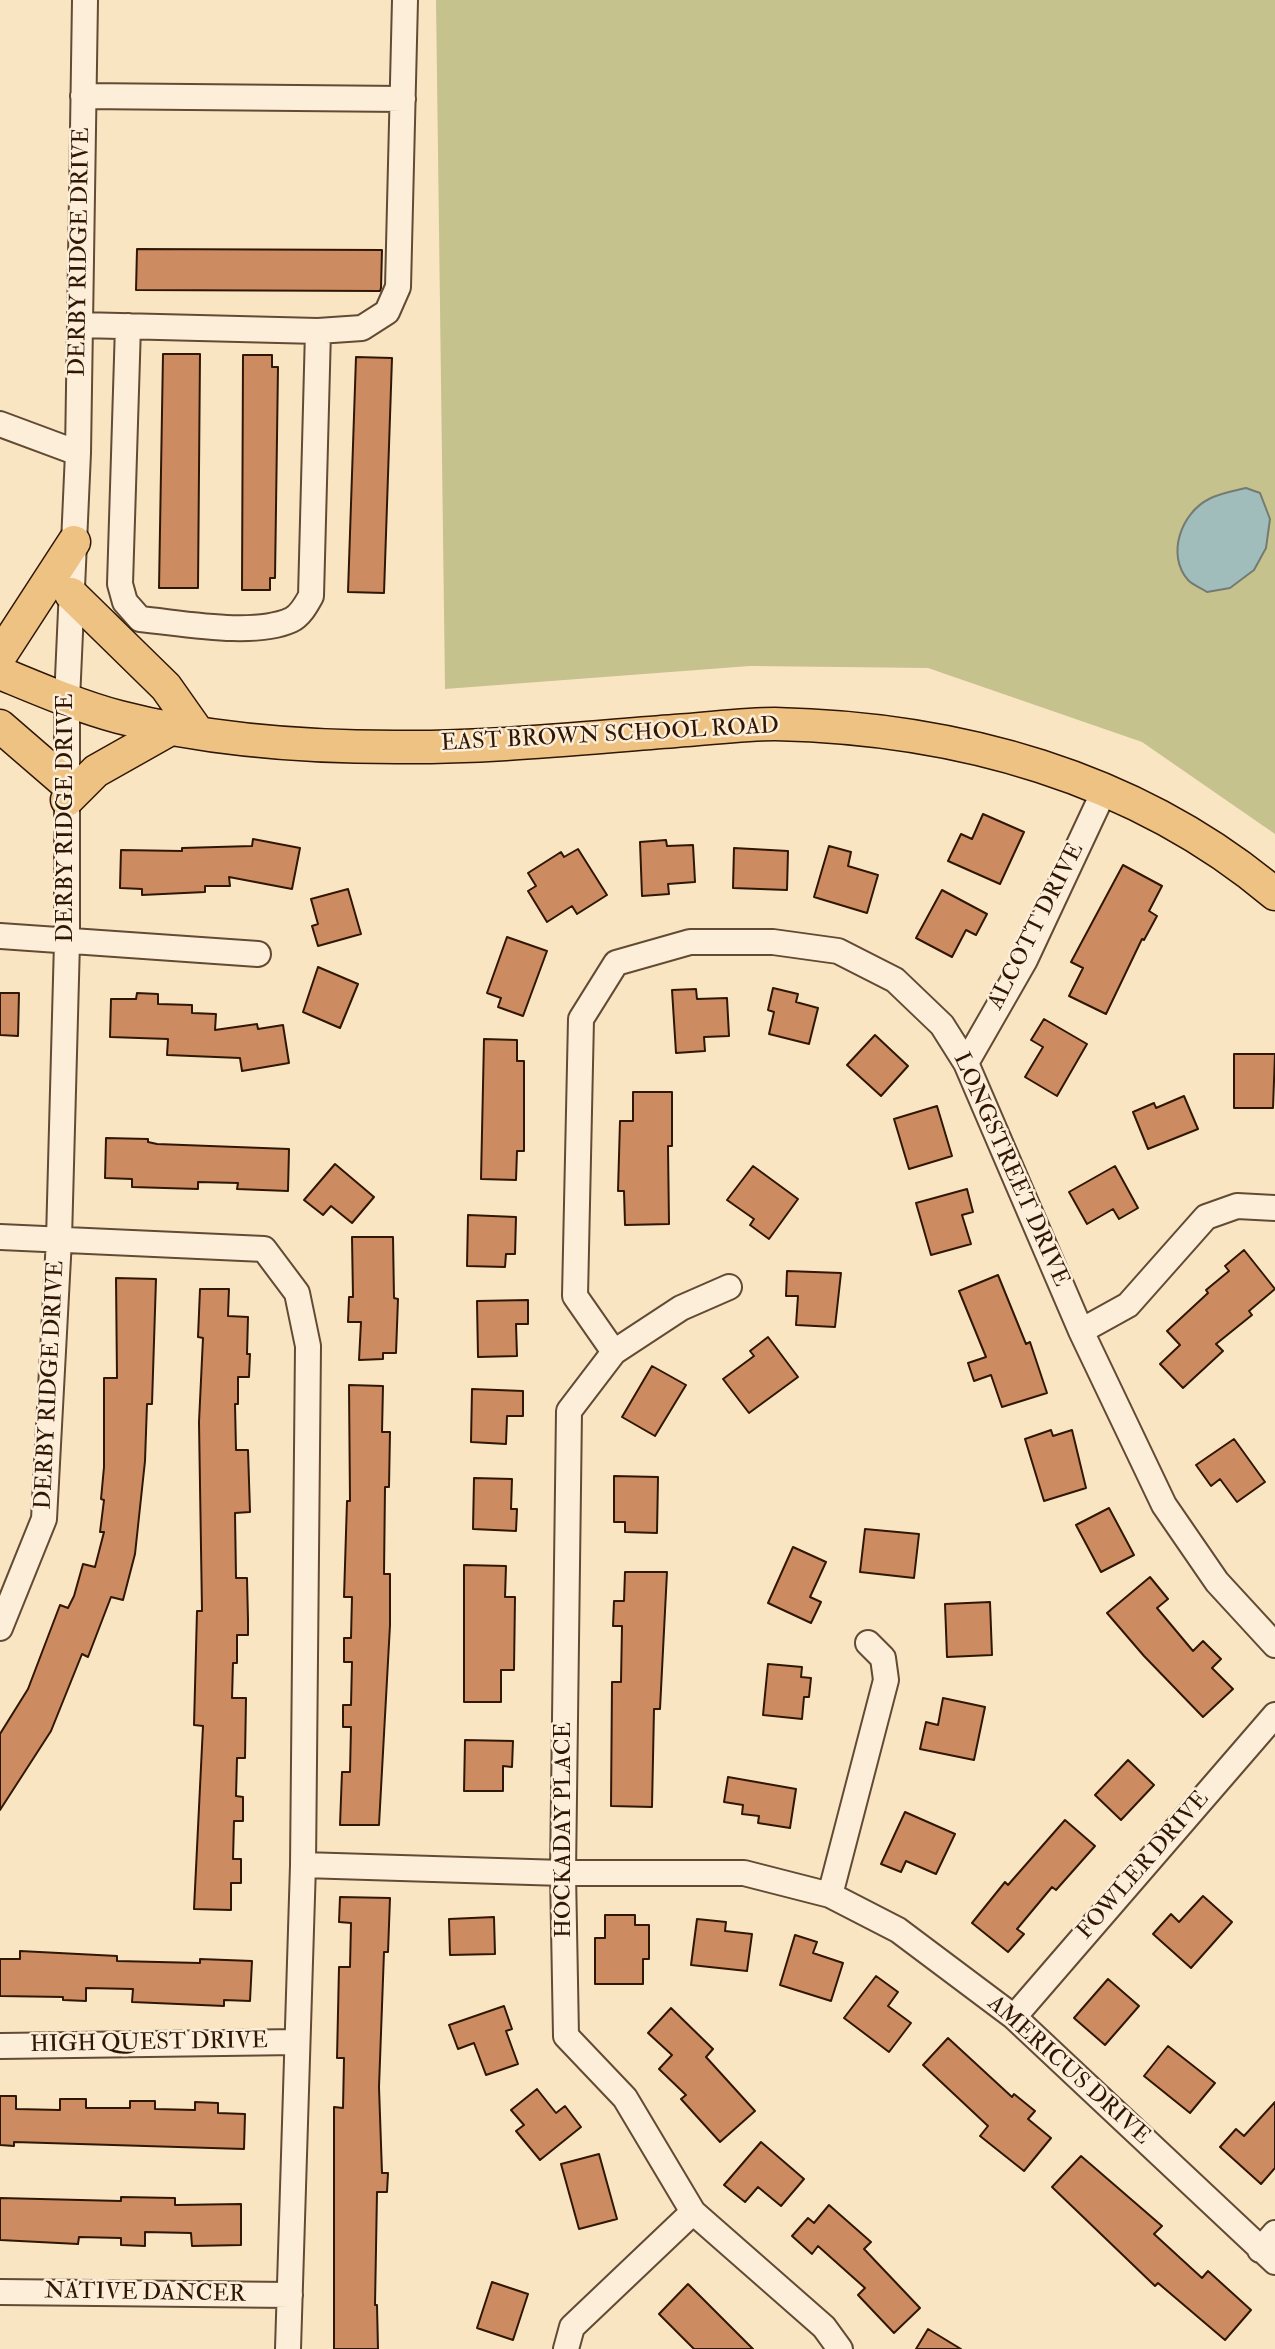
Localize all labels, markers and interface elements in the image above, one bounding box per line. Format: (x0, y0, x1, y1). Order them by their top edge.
street label: DERBY RIDGE DRIVE (65, 127, 97, 377)
street label: DERBY RIDGE DRIVE (53, 693, 81, 943)
street label: EAST BROWN SCHOOL ROAD (440, 713, 780, 759)
street label: ALCOTT DRIVE (983, 839, 1091, 1015)
street label: LONGSTREET DRIVE (946, 1049, 1074, 1291)
street label: DERBY RIDGE DRIVE (31, 1260, 71, 1510)
street label: HOCKADAY PLACE (551, 1722, 579, 1938)
street label: FOWLER DRIVE (1072, 1786, 1216, 1946)
street label: AMERICUS DRIVE (981, 1991, 1155, 2151)
street label: HIGH QUEST DRIVE (30, 2028, 268, 2060)
street label: NATIVE DANCER (44, 2278, 246, 2310)

